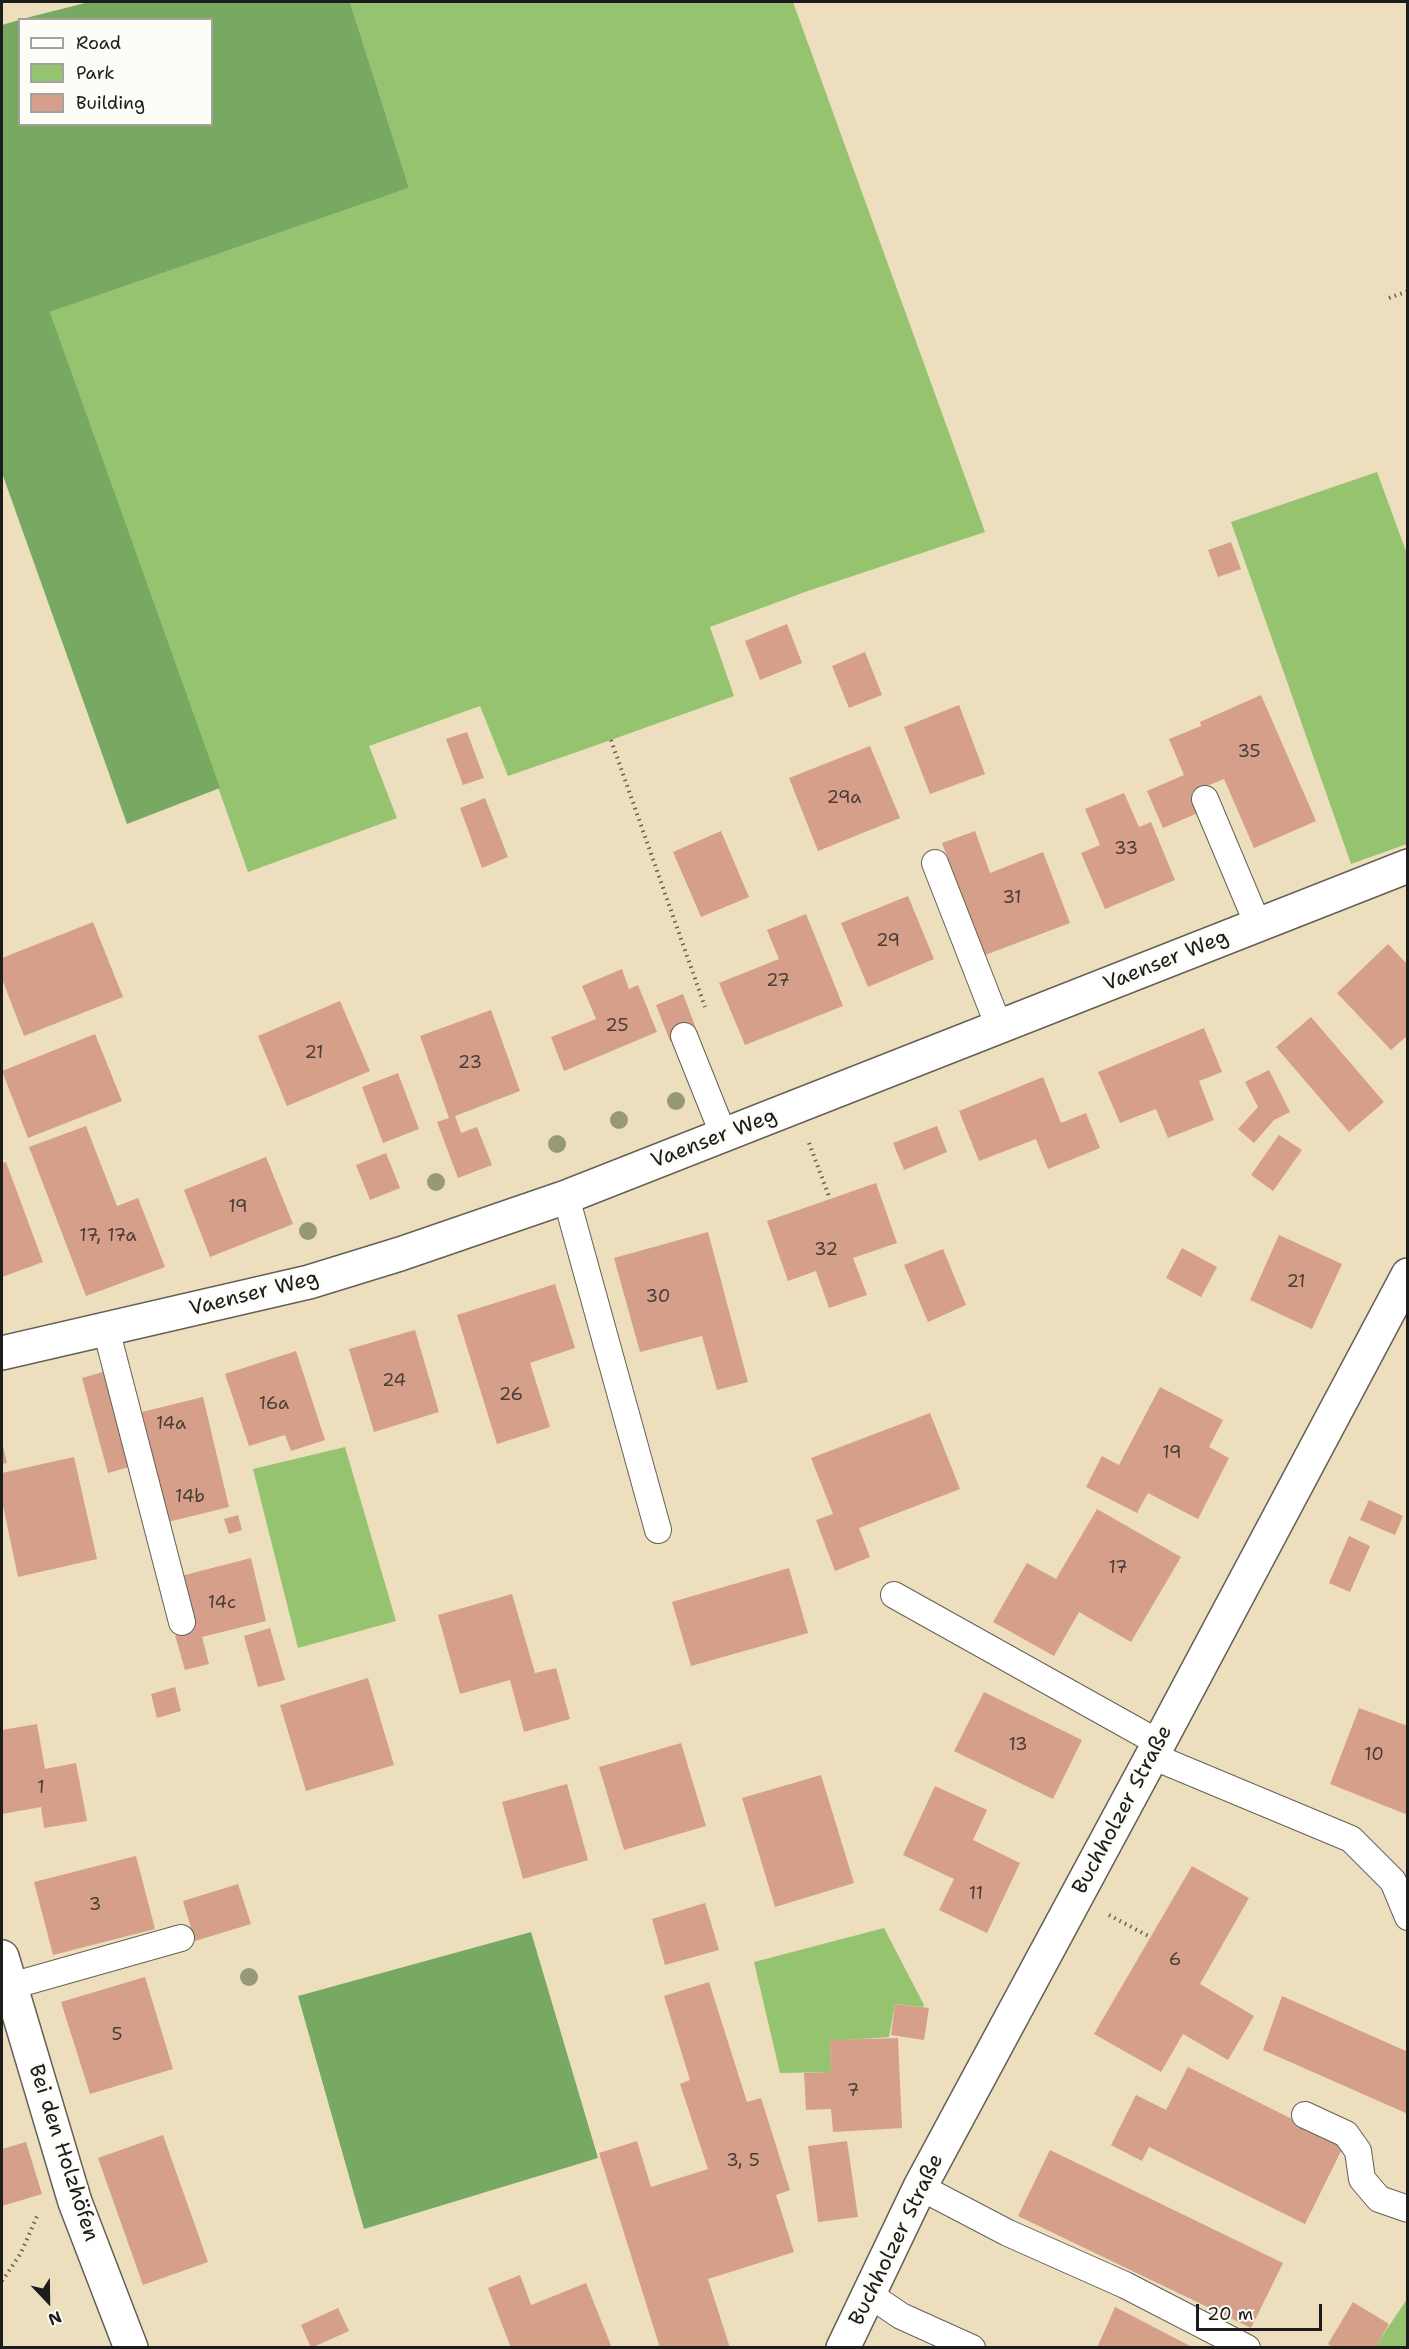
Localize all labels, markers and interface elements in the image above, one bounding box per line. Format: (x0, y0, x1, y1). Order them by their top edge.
legend (18, 18, 213, 126)
text: Road (76, 31, 121, 55)
text: Park (76, 61, 115, 85)
text: Building (76, 91, 145, 115)
house number: 35 (1237, 741, 1261, 763)
house number: 29a (826, 787, 862, 809)
house number: 33 (1114, 838, 1138, 860)
house number: 31 (1002, 887, 1022, 909)
street label: Vaenser Weg (1100, 925, 1232, 997)
house number: 29 (876, 930, 900, 952)
house number: 27 (766, 970, 790, 992)
house number: 25 (605, 1015, 629, 1037)
house number: 21 (304, 1042, 324, 1064)
house number: 23 (458, 1052, 482, 1074)
street label: Vaenser Weg (648, 1104, 780, 1174)
house number: 19 (228, 1196, 248, 1218)
house number: 17, 17a (79, 1225, 137, 1247)
house number: 32 (814, 1239, 838, 1261)
street label: Vaenser Weg (187, 1266, 321, 1322)
house number: 21 (1286, 1271, 1306, 1293)
house number: 30 (646, 1286, 670, 1308)
house number: 24 (382, 1370, 406, 1392)
house number: 26 (499, 1384, 523, 1406)
house number: 16a (259, 1393, 289, 1415)
house number: 14a (156, 1413, 186, 1435)
house number: 19 (1162, 1442, 1182, 1464)
house number: 14b (175, 1486, 205, 1508)
house number: 17 (1108, 1557, 1128, 1579)
house number: 14c (208, 1592, 236, 1614)
street label: Buchholzer Straße (1068, 1721, 1178, 1899)
house number: 13 (1008, 1734, 1028, 1756)
house number: 10 (1364, 1744, 1384, 1766)
house number: 1 (37, 1777, 45, 1799)
house number: 11 (969, 1883, 983, 1905)
house number: 3 (89, 1894, 101, 1916)
house number: 6 (1169, 1949, 1181, 1971)
house number: 5 (111, 2024, 123, 2046)
street label: Bei den Holzhöfen (22, 2061, 104, 2245)
house number: 7 (847, 2080, 859, 2102)
house number: 3, 5 (726, 2150, 760, 2172)
street label: Buchholzer Straße (845, 2150, 949, 2330)
north arrow (18, 2271, 78, 2331)
scale bar (1199, 2292, 1325, 2330)
text: 20 m (1207, 2302, 1253, 2326)
text: N (45, 2306, 65, 2330)

